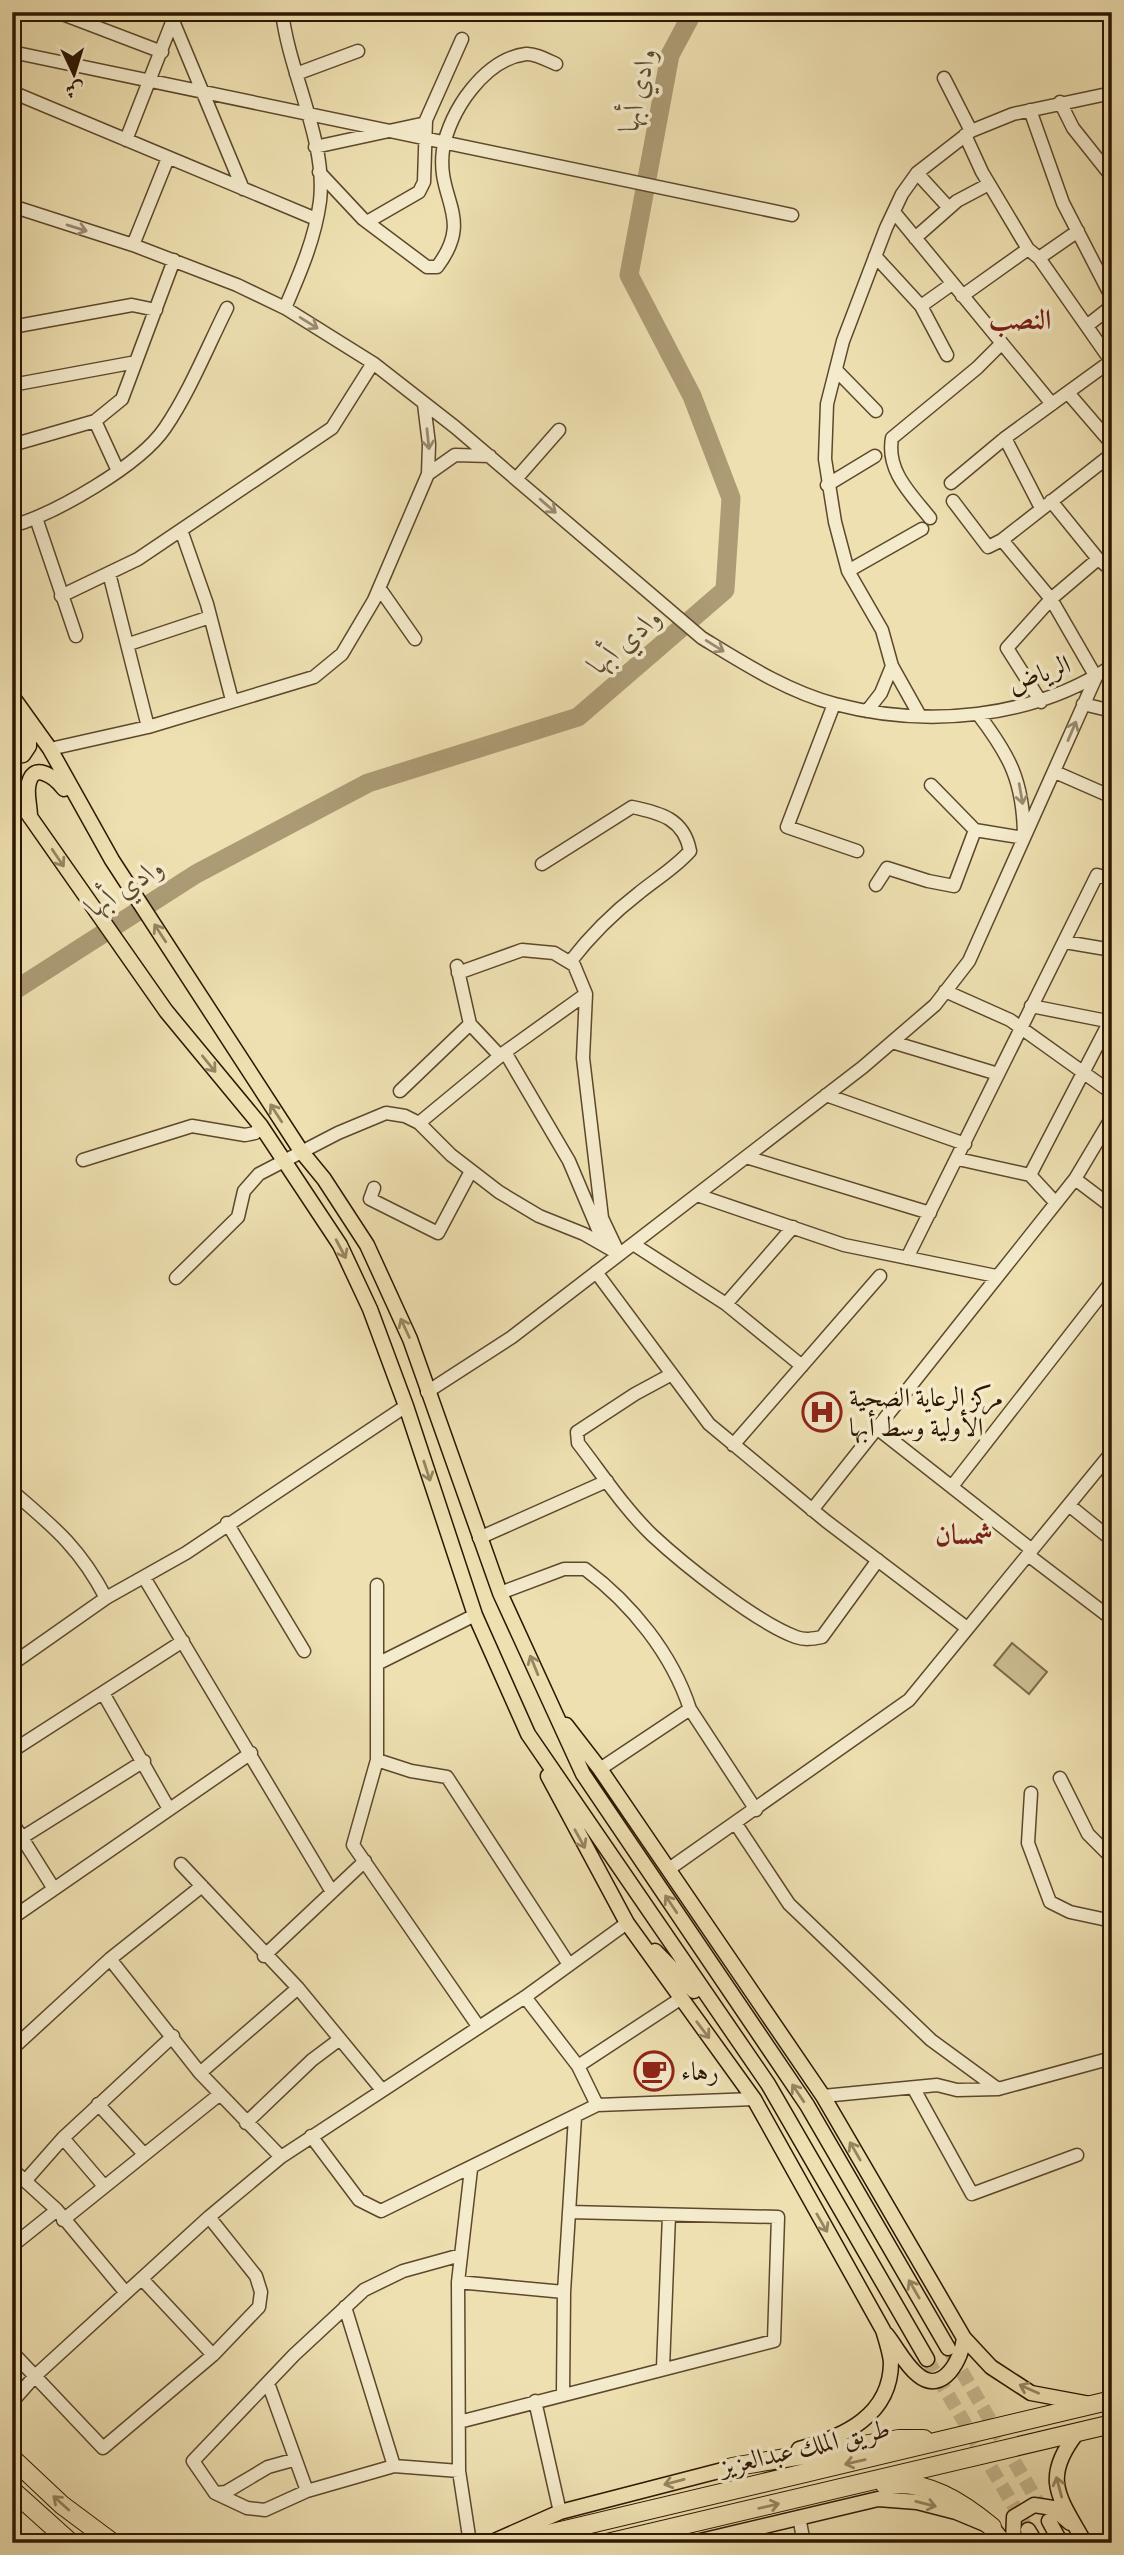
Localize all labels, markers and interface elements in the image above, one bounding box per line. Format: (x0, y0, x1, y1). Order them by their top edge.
north arrow (38, 38, 108, 108)
water label: وادي أبها (608, 43, 669, 138)
text: ش (65, 77, 85, 104)
one-way arrow (65, 223, 87, 235)
district label: النصب (989, 301, 1051, 338)
one-way arrow (299, 317, 319, 331)
one-way arrow (421, 427, 434, 450)
one-way arrow (538, 498, 556, 514)
water label: وادي أبها (578, 598, 672, 687)
one-way arrow (705, 639, 725, 653)
street label: الرياض (1003, 647, 1075, 701)
one-way arrow (1066, 720, 1079, 742)
one-way arrow (1015, 782, 1028, 805)
water label: وادي أبها (77, 847, 173, 930)
one-way arrow (51, 848, 65, 867)
one-way arrow (152, 924, 166, 944)
one-way arrow (202, 1055, 217, 1073)
one-way arrow (269, 1103, 283, 1123)
one-way arrow (335, 1238, 349, 1259)
one-way arrow (398, 1318, 411, 1339)
place label: مركز الرعاية الصحية الأولية وسط أبها (849, 1380, 1003, 1444)
hospital icon: مركز الرعاية الصحية الأولية وسط أبها (801, 1391, 843, 1433)
one-way arrow (422, 1460, 434, 1482)
district label: شمسان (935, 1516, 993, 1552)
one-way arrow (526, 1655, 539, 1677)
one-way arrow (574, 1828, 587, 1849)
one-way arrow (663, 1895, 677, 1915)
one-way arrow (695, 2020, 710, 2039)
cafe icon: رهاء (633, 2050, 675, 2092)
place label: رهاء (681, 2054, 719, 2088)
one-way arrow (791, 2084, 805, 2103)
one-way arrow (848, 2141, 862, 2161)
one-way arrow (816, 2213, 830, 2233)
one-way arrow (906, 2279, 920, 2299)
one-way arrow (1019, 2382, 1040, 2395)
street label: طريق الملك عبدالعزيز (714, 2411, 893, 2484)
one-way arrow (844, 2456, 867, 2469)
one-way arrow (663, 2476, 686, 2489)
one-way arrow (1052, 2477, 1065, 2499)
one-way arrow (52, 2495, 70, 2511)
one-way arrow (914, 2498, 937, 2511)
one-way arrow (757, 2499, 780, 2512)

